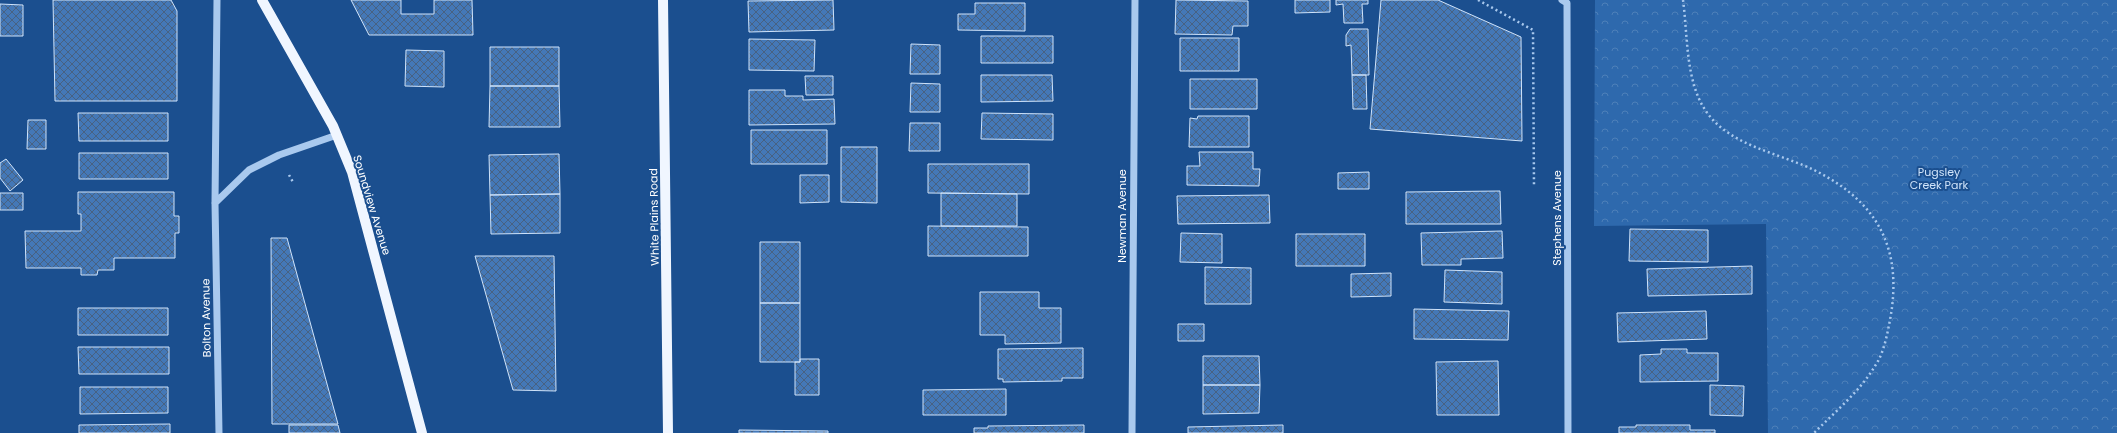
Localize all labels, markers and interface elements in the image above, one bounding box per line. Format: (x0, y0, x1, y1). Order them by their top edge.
street label: Soundview Avenue (349, 153, 395, 257)
park label: Pugsley Creek Park (1910, 164, 1969, 193)
street label: White Plains Road (645, 168, 663, 266)
street label: Newman Avenue (1114, 169, 1130, 263)
street label: Stephens Avenue (1549, 170, 1565, 266)
street label: Bolton Avenue (197, 278, 215, 358)

